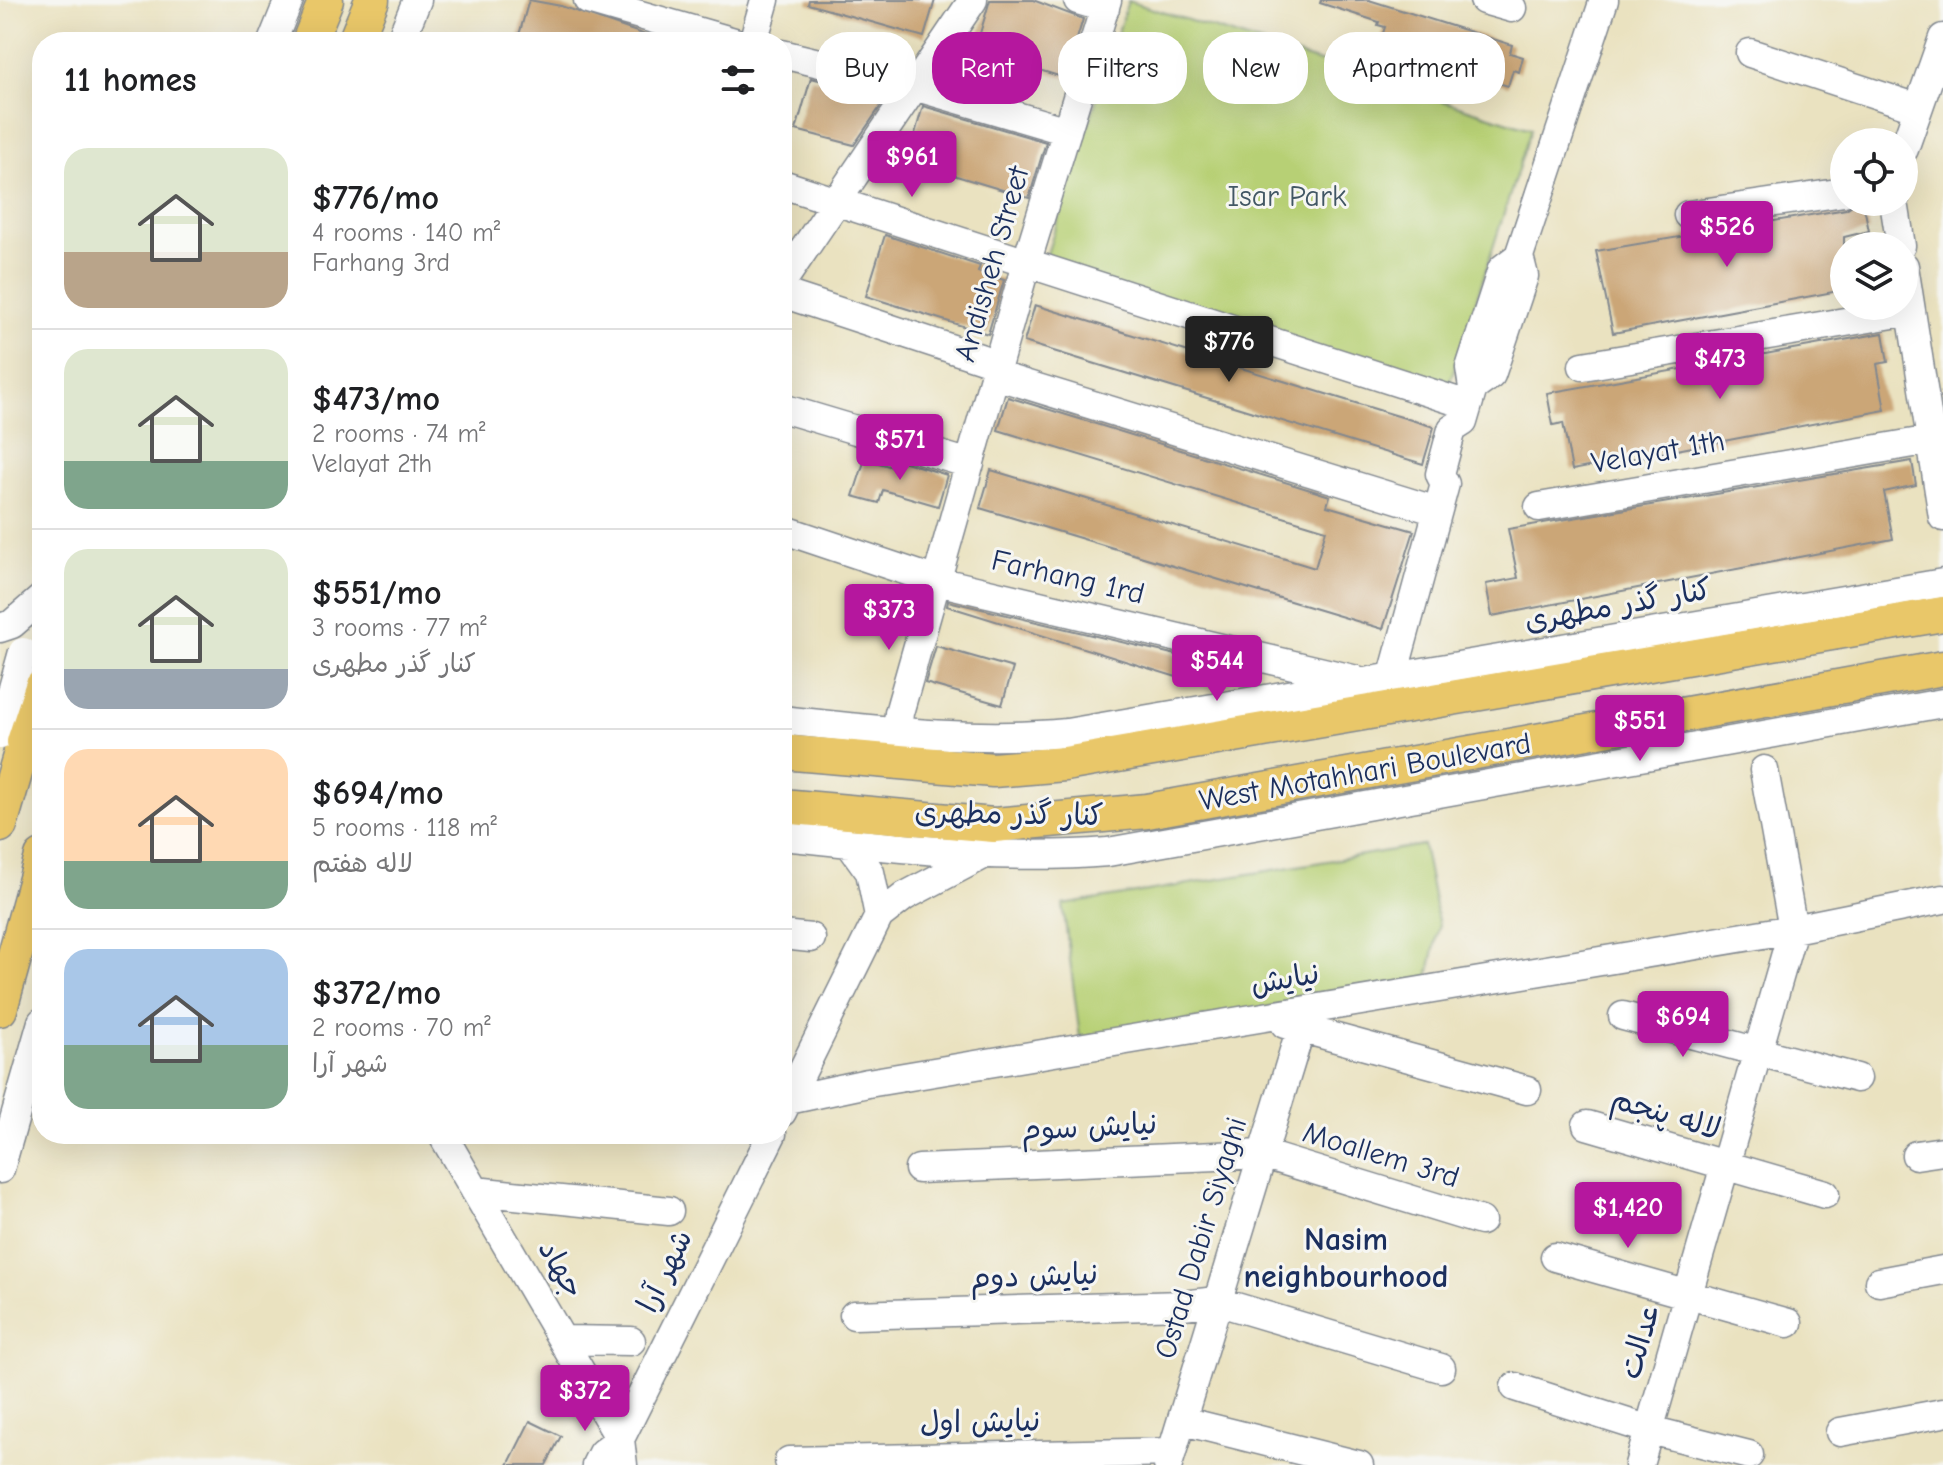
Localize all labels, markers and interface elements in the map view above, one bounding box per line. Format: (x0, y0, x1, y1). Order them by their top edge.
chip: Buy (816, 32, 916, 104)
chip: Rent (932, 32, 1042, 104)
chip: Filters (1058, 32, 1187, 104)
chip: New (1203, 32, 1308, 104)
chip: Apartment (1324, 32, 1505, 104)
icon: filters (716, 58, 760, 102)
text: 11 homes (64, 60, 197, 100)
map controls (1830, 128, 1918, 320)
button: locate (1830, 128, 1918, 216)
pin: $961 (865, 131, 959, 199)
text: $961 (885, 142, 939, 172)
street label: Andisheh Street (947, 161, 1037, 366)
text: $776/mo (312, 178, 439, 218)
park label: Isar Park (1227, 179, 1347, 214)
icon: home (128, 180, 224, 276)
pin: $526 (1680, 201, 1774, 269)
text: $526 (1699, 212, 1755, 242)
text: 4 rooms · 140 m² (312, 218, 500, 248)
button: layers (1830, 232, 1918, 320)
text: Farhang 3rd (312, 248, 450, 278)
pin: $776 (1182, 316, 1276, 384)
text: $776 (1203, 327, 1255, 357)
pin: $473 (1673, 333, 1767, 401)
text: $473 (1694, 344, 1746, 374)
text: $473/mo (312, 379, 440, 419)
icon: home (128, 381, 224, 477)
pin: $571 (853, 414, 947, 482)
text: 2 rooms · 74 m² (312, 419, 485, 449)
street label: Velayat 1th (1589, 423, 1727, 481)
text: $571 (874, 425, 926, 455)
text: Velayat 2th (312, 449, 432, 479)
street label: Farhang 1rd (988, 542, 1148, 612)
street label: کنار گذر مطهری (1522, 571, 1714, 639)
text: $551/mo (312, 573, 441, 613)
icon: home (128, 581, 224, 677)
pin: $373 (842, 584, 936, 652)
text: $373 (863, 595, 916, 625)
text: 3 rooms · 77 m² (312, 613, 487, 643)
pin: $544 (1170, 635, 1264, 703)
text: $544 (1190, 646, 1244, 676)
text: کنار گذر مطهری (312, 649, 476, 679)
pin: $551 (1593, 695, 1687, 763)
text: $551 (1613, 706, 1667, 736)
street label: West Motahhari Boulevard (1196, 726, 1534, 818)
text: $694/mo (312, 773, 444, 813)
icon: home (128, 781, 224, 877)
street label: کنار گذر مطهری (914, 795, 1104, 833)
text: 5 rooms · 118 m² (312, 813, 497, 843)
text: لاله هفتم (312, 849, 413, 879)
street label: نيايش (1248, 956, 1322, 1002)
text: $372/mo (312, 973, 441, 1013)
icon: home (128, 981, 224, 1077)
pin: $694 (1636, 991, 1730, 1059)
text: $694 (1655, 1002, 1711, 1032)
text: 2 rooms · 70 m² (312, 1013, 491, 1043)
text: شهر آرا (312, 1049, 388, 1079)
street label: لاله پنجم (1606, 1081, 1725, 1151)
street label: نیایش سوم (1020, 1106, 1158, 1153)
street label: Ostad Dabir Siyaghi (1148, 1113, 1254, 1363)
street label: Moallem 3rd (1299, 1115, 1463, 1195)
pin: $1,420 (1563, 1182, 1693, 1250)
text: $1,420 (1593, 1193, 1663, 1223)
district label: Nasim neighbourhood (1244, 1221, 1448, 1295)
street label: شهر آرا (630, 1224, 700, 1318)
street label: جهاد (531, 1234, 591, 1304)
street label: نیایش دوم (969, 1256, 1099, 1301)
street label: عدالت (1613, 1299, 1667, 1383)
pin: $372 (538, 1365, 632, 1433)
text: $372 (558, 1376, 612, 1406)
street label: نیایش اول (919, 1403, 1041, 1441)

